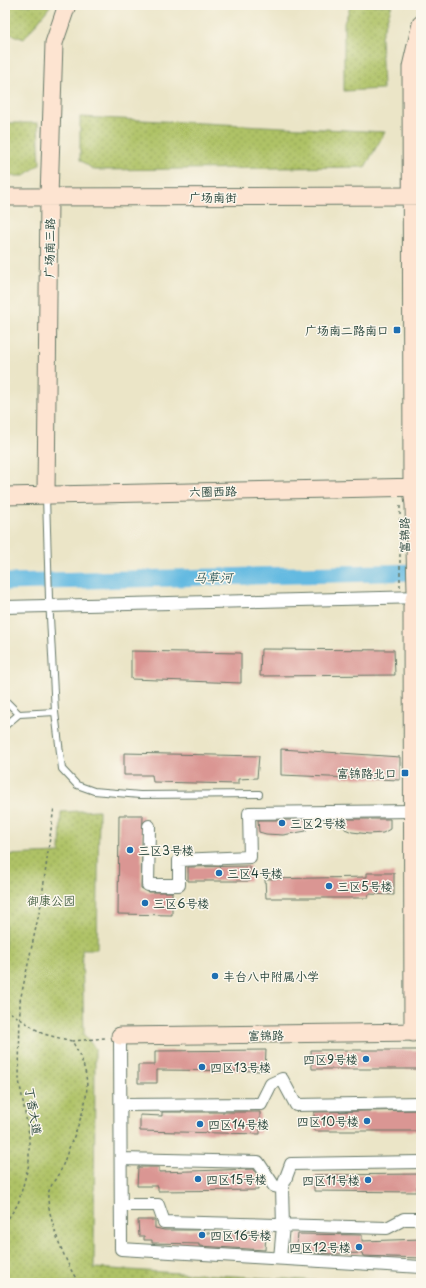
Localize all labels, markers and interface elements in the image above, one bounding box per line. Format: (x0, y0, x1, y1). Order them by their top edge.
street label: 广场南街 (189, 188, 237, 206)
street label: 广场南三路 (39, 218, 59, 278)
place label: 广场南二路南口 (305, 321, 389, 339)
marker: 广场南二路南口 (392, 325, 402, 335)
street label: 六圈西路 (189, 482, 237, 500)
street label: 富锦路 (395, 517, 413, 553)
water label: 马草河 (193, 567, 235, 587)
place label: 富锦路北口 (337, 764, 397, 782)
marker: 富锦路北口 (400, 768, 410, 778)
place label: 三区2号楼 (290, 814, 347, 832)
marker: 三区2号楼 (277, 818, 287, 828)
place label: 三区3号楼 (138, 841, 194, 859)
marker: 三区3号楼 (125, 845, 135, 855)
place label: 三区4号楼 (227, 864, 283, 882)
marker: 三区4号楼 (214, 868, 224, 878)
place label: 三区5号楼 (337, 877, 393, 895)
marker: 三区5号楼 (324, 881, 334, 891)
park label: 御康公园 (27, 891, 75, 909)
place label: 三区6号楼 (153, 894, 209, 912)
marker: 三区6号楼 (140, 898, 150, 908)
place label: 丰台八中附属小学 (223, 967, 319, 985)
marker: 丰台八中附属小学 (210, 971, 220, 981)
street label: 富锦路 (248, 1026, 284, 1044)
place label: 四区9号楼 (303, 1050, 358, 1068)
marker: 四区9号楼 (361, 1054, 371, 1064)
place label: 四区13号楼 (210, 1058, 271, 1076)
marker: 四区13号楼 (197, 1062, 207, 1072)
street label: 丁香大道 (21, 1086, 47, 1136)
place label: 四区10号楼 (297, 1112, 359, 1130)
place label: 四区14号楼 (208, 1115, 269, 1133)
marker: 四区10号楼 (362, 1116, 372, 1126)
marker: 四区14号楼 (195, 1119, 205, 1129)
place label: 四区15号楼 (206, 1170, 267, 1188)
place label: 四区11号楼 (302, 1171, 360, 1189)
marker: 四区15号楼 (193, 1174, 203, 1184)
marker: 四区11号楼 (363, 1175, 373, 1185)
place label: 四区16号楼 (210, 1226, 272, 1244)
marker: 四区16号楼 (197, 1230, 207, 1240)
place label: 四区12号楼 (289, 1238, 351, 1256)
marker: 四区12号楼 (354, 1242, 364, 1252)

